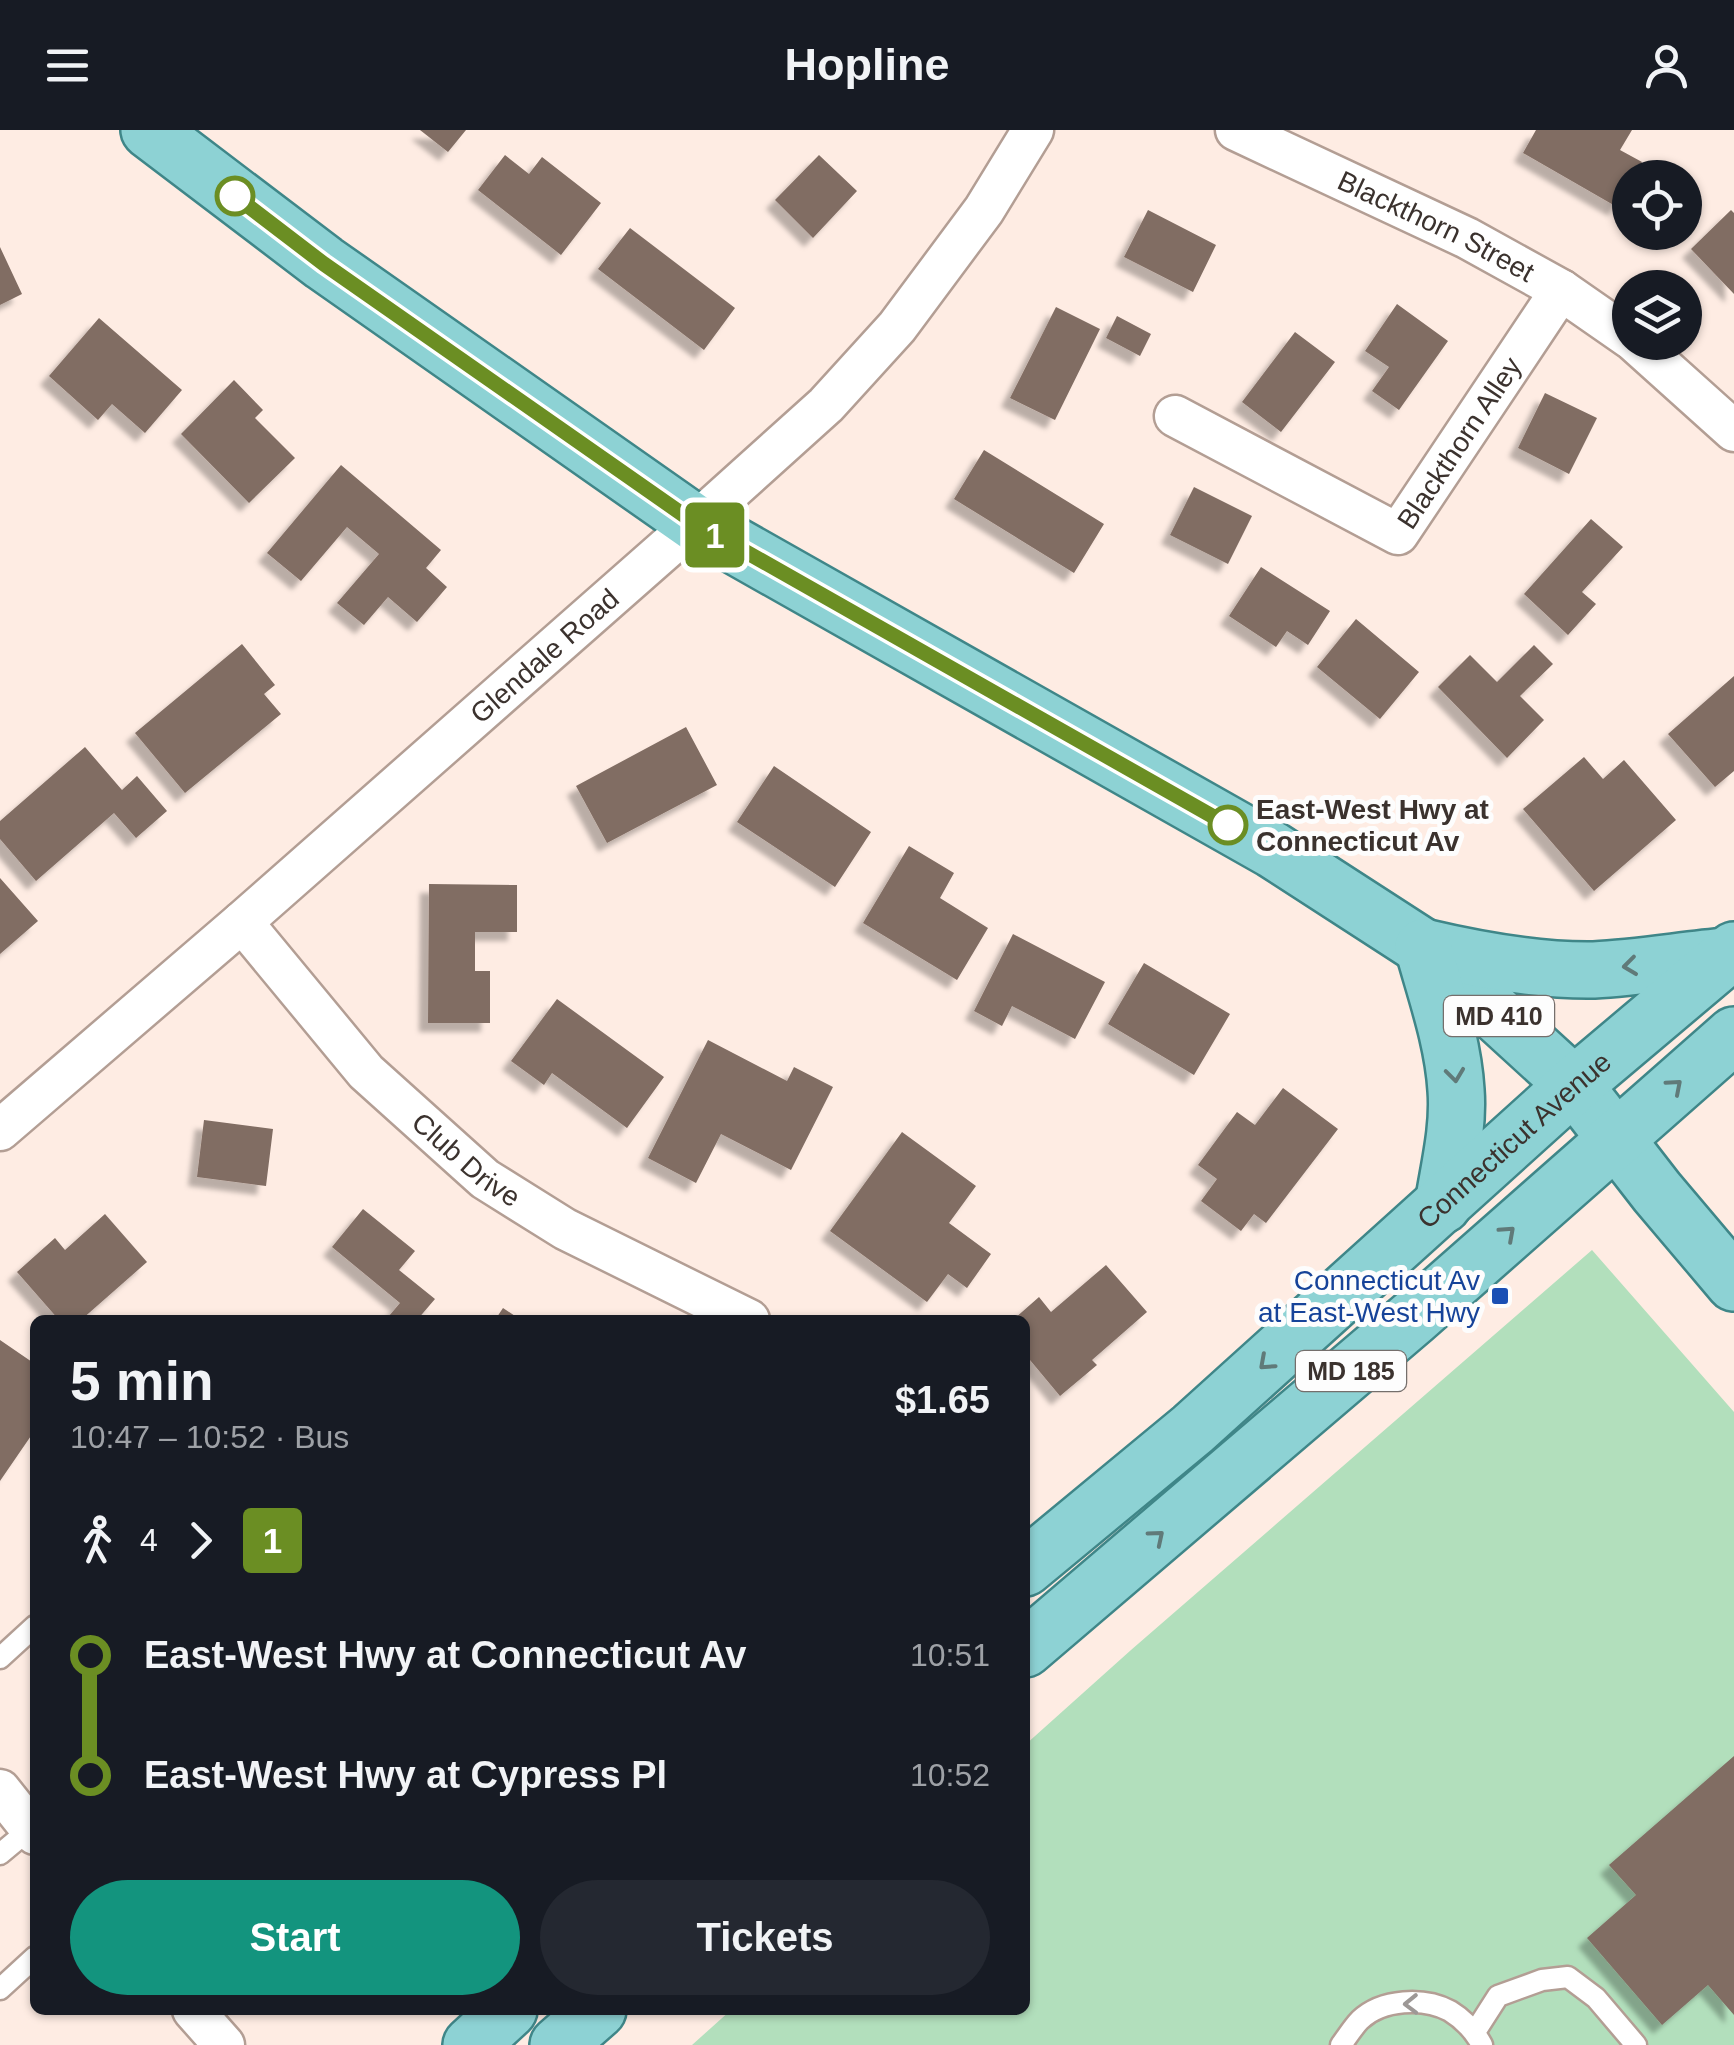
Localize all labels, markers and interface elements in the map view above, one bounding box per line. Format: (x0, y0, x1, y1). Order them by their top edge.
icon: menu (40, 38, 95, 93)
icon: person (1639, 38, 1694, 93)
text: Hopline (785, 39, 950, 90)
map controls (1612, 160, 1702, 360)
button: locate (1612, 160, 1702, 250)
street label: Blackthorn Street (1333, 164, 1540, 288)
unlabelled marker (216, 177, 254, 215)
button: layers (1612, 270, 1702, 360)
street label: Blackthorn Alley (1391, 351, 1527, 534)
line badge: 1 (682, 502, 748, 568)
text: 1 (705, 516, 725, 555)
street label: Glendale Road (464, 582, 625, 729)
place label: East-West Hwy at Connecticut Av (1256, 794, 1489, 857)
marker: East-West Hwy at Connecticut Av (1209, 806, 1247, 844)
one-way arrow (1622, 955, 1638, 976)
road number: MD 410 (1444, 996, 1554, 1036)
street label: Connecticut Avenue (1411, 1045, 1617, 1234)
one-way arrow (1444, 1068, 1465, 1084)
one-way arrow (1663, 1080, 1681, 1098)
street label: Club Drive (406, 1106, 526, 1213)
one-way arrow (1496, 1227, 1515, 1245)
place label: Connecticut Av at East-West Hwy (1258, 1265, 1480, 1328)
marker: Connecticut Av at East-West Hwy (1489, 1285, 1511, 1307)
text: 5 min (70, 1350, 214, 1412)
one-way arrow (1259, 1351, 1278, 1369)
road number: MD 185 (1296, 1351, 1406, 1391)
text: $1.65 (895, 1379, 990, 1421)
text: 10:47 – 10:52 · Bus (70, 1419, 349, 1455)
icon: walk (70, 1513, 125, 1568)
icon: forward (173, 1513, 228, 1568)
text: 1 (263, 1521, 282, 1560)
text: 4 (140, 1522, 158, 1558)
one-way arrow (1145, 1531, 1163, 1549)
text: East-West Hwy at Connecticut Av (144, 1634, 747, 1676)
text: 10:51 (910, 1637, 990, 1673)
text: East-West Hwy at Cypress Pl (144, 1754, 667, 1796)
text: 10:52 (910, 1757, 990, 1793)
button: Start (70, 1880, 520, 1995)
button: Tickets (540, 1880, 990, 1995)
one-way arrow (1403, 1993, 1418, 2015)

